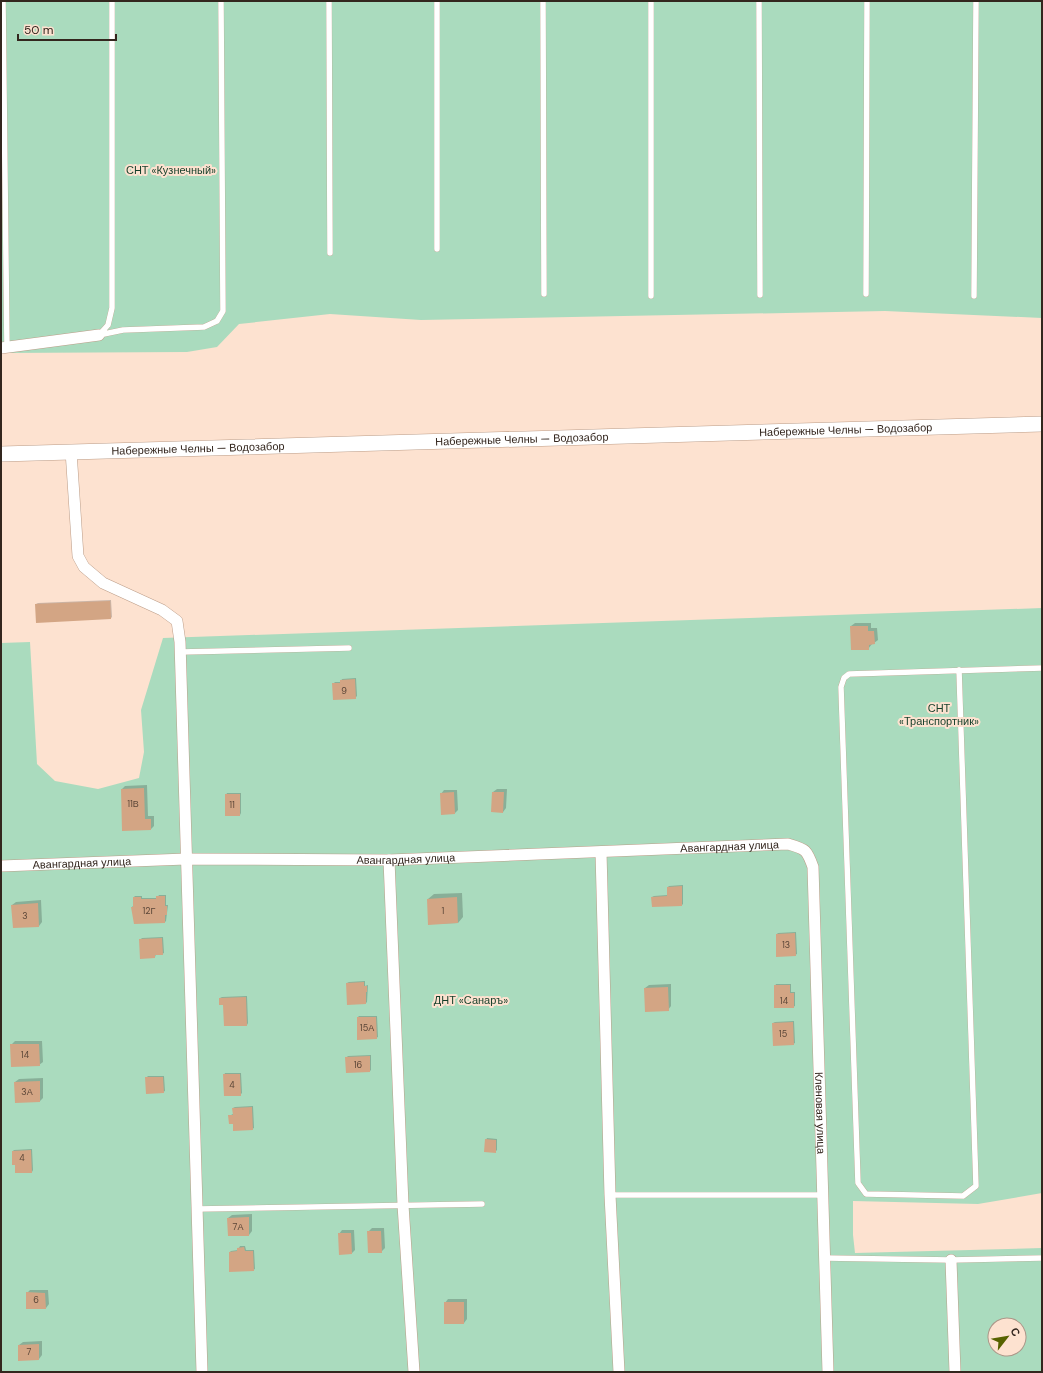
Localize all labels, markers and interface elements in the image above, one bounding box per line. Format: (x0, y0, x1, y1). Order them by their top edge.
scale bar (18, 16, 116, 42)
text: 50 m (24, 22, 53, 38)
park label: СНТ «Кузнечный» (126, 163, 216, 177)
street label: Набережные Челны — Водозабор (759, 420, 932, 439)
street label: Набережные Челны — Водозабор (435, 429, 609, 448)
street label: Набережные Челны — Водозабор (111, 439, 285, 458)
house number: 9 (341, 685, 347, 697)
park label: СНТ «Транспортник» (899, 701, 979, 728)
house number: 11В (127, 798, 139, 810)
house number: 11 (229, 799, 235, 811)
street label: Авангардная улица (680, 837, 780, 855)
street label: Авангардная улица (356, 850, 456, 867)
street label: Авангардная улица (32, 854, 132, 872)
house number: 12Г (143, 905, 156, 917)
house number: 1 (442, 905, 445, 917)
house number: 3 (22, 910, 28, 922)
house number: 13 (782, 939, 790, 951)
park label: ДНТ «Санаръ» (434, 993, 508, 1007)
house number: 14 (780, 995, 789, 1007)
house number: 15А (360, 1022, 374, 1034)
house number: 15 (779, 1028, 787, 1040)
house number: 14 (21, 1049, 30, 1061)
house number: 16 (354, 1059, 363, 1071)
street label: Кленовая улица (812, 1072, 829, 1155)
house number: 4 (229, 1079, 235, 1091)
house number: 3А (21, 1086, 33, 1098)
house number: 4 (19, 1152, 25, 1164)
house number: 7А (233, 1221, 243, 1233)
house number: 6 (33, 1294, 39, 1306)
north arrow (987, 1317, 1027, 1357)
text: С (1008, 1325, 1024, 1339)
house number: 7 (27, 1346, 32, 1358)

